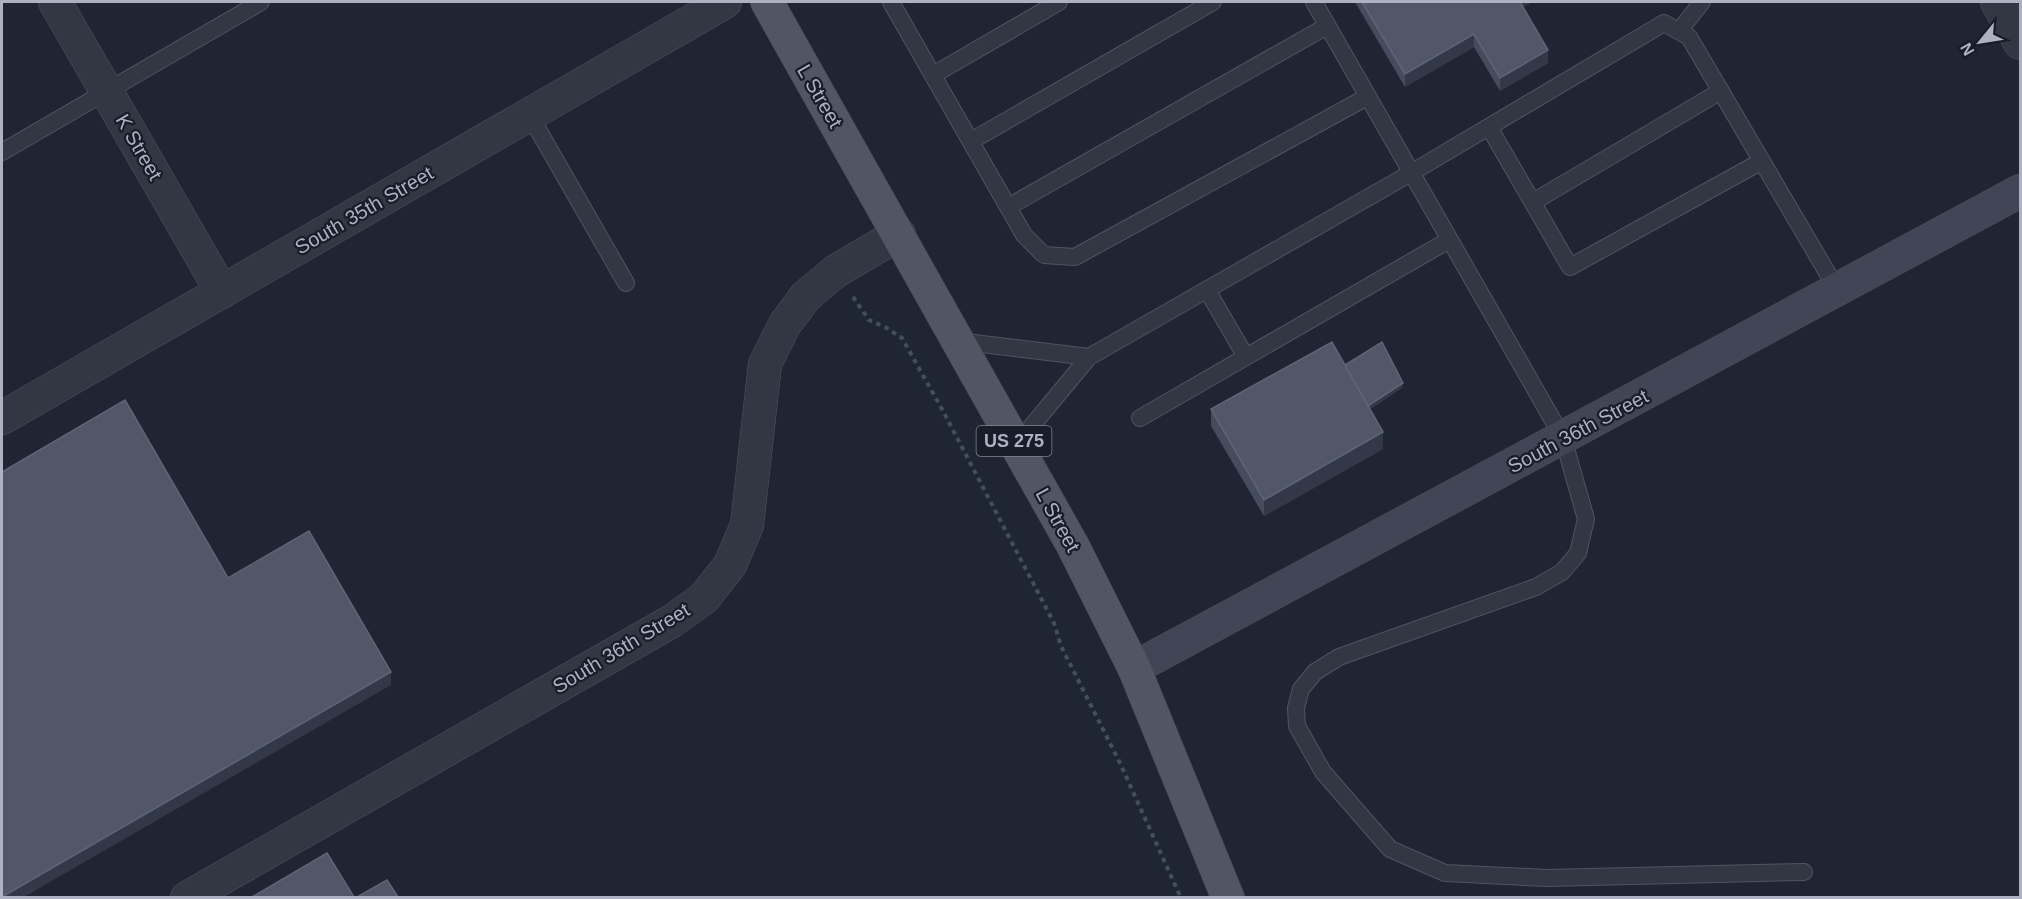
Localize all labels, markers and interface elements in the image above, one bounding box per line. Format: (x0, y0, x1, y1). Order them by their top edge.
north arrow (1950, 12, 2010, 72)
text: N (1957, 40, 1978, 59)
street label: L Street (793, 60, 847, 132)
street label: K Street (111, 110, 167, 184)
street label: South 35th Street (291, 161, 437, 258)
street label: South 36th Street (1504, 385, 1652, 477)
road number: US 275 (976, 426, 1052, 456)
street label: L Street (1032, 484, 1085, 556)
street label: South 36th Street (549, 598, 694, 698)

